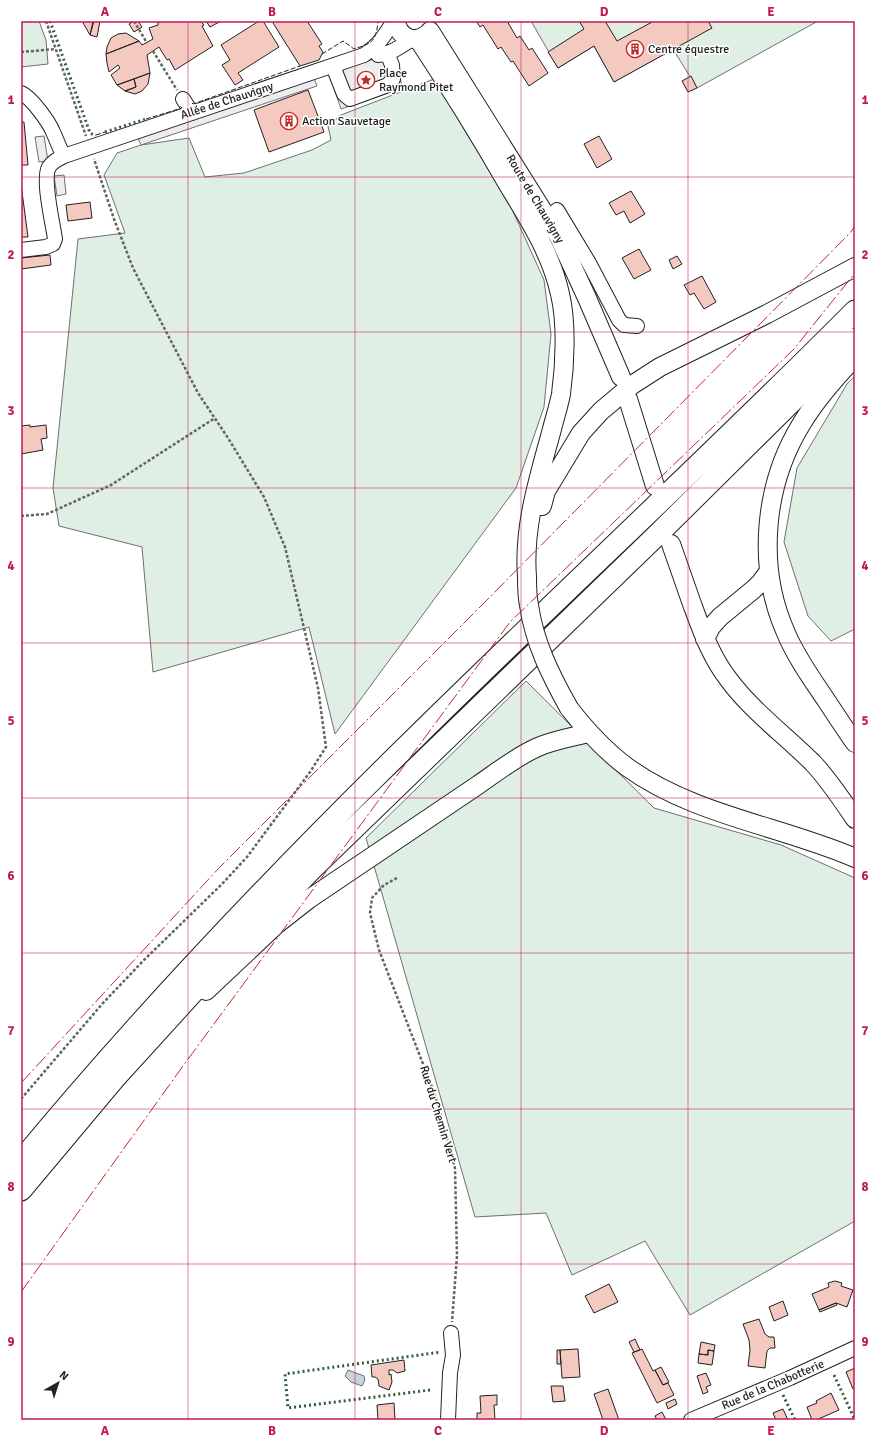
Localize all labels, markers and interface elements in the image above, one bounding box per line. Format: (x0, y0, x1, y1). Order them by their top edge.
text: A (101, 4, 110, 20)
text: B (268, 4, 276, 20)
text: C (434, 4, 442, 20)
text: D (600, 4, 609, 20)
text: E (767, 4, 775, 20)
building icon: Centre équestre (625, 39, 645, 59)
place label: Centre équestre (648, 42, 729, 57)
place label: Place Raymond Pitet (379, 66, 453, 95)
place icon: Place Raymond Pitet (356, 70, 376, 90)
street label: Allée de Chauvigny (179, 79, 276, 123)
text: 1 (7, 92, 15, 108)
text: 1 (861, 92, 869, 108)
building icon: Action Sauvetage (279, 111, 299, 131)
place label: Action Sauvetage (302, 114, 391, 129)
street label: Route de Chauvigny (503, 152, 568, 246)
text: 2 (7, 247, 15, 263)
text: 2 (861, 247, 869, 263)
text: 3 (7, 403, 15, 419)
text: 3 (861, 403, 869, 419)
text: 4 (7, 558, 15, 574)
text: 4 (861, 558, 869, 574)
text: 5 (7, 713, 15, 729)
text: 5 (861, 713, 869, 729)
text: 6 (7, 868, 15, 884)
text: 6 (861, 868, 869, 884)
text: 7 (7, 1023, 15, 1039)
text: 7 (861, 1023, 869, 1039)
street label: Rue du Chemin Vert (416, 1064, 460, 1164)
text: 8 (7, 1179, 15, 1195)
text: 8 (861, 1179, 869, 1195)
text: 9 (7, 1334, 15, 1350)
text: 9 (861, 1334, 869, 1350)
street label: Rue de la Chabotterie (719, 1357, 827, 1413)
north arrow (38, 1363, 78, 1403)
text: N (57, 1368, 71, 1383)
text: A (101, 1423, 110, 1439)
text: B (268, 1423, 276, 1439)
text: C (434, 1423, 442, 1439)
text: D (600, 1423, 609, 1439)
text: E (767, 1423, 775, 1439)

